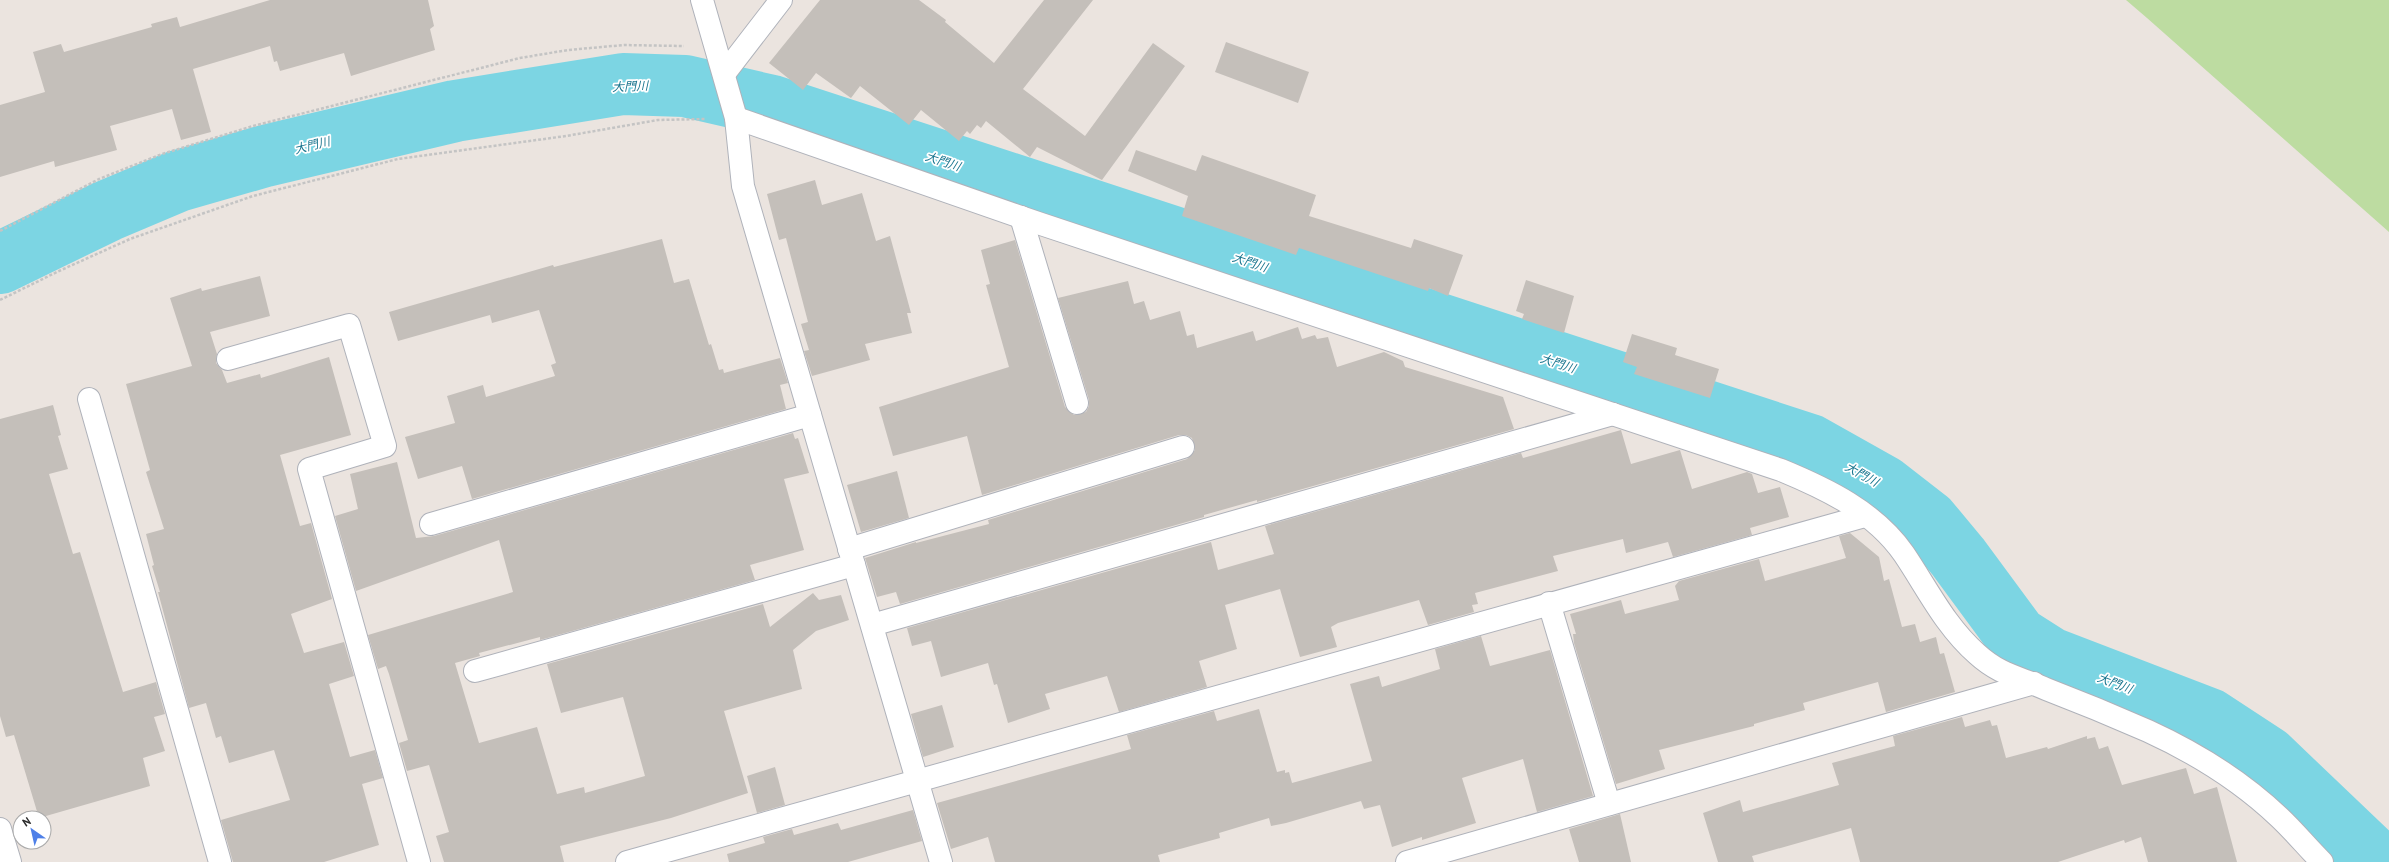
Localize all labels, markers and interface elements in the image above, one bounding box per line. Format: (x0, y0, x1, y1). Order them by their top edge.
water label: 大門川 (612, 78, 650, 94)
water label: 大門川 (293, 133, 333, 157)
water label: 大門川 (924, 148, 964, 174)
water label: 大門川 (1231, 249, 1271, 275)
water label: 大門川 (1539, 350, 1579, 376)
water label: 大門川 (1843, 459, 1883, 490)
water label: 大門川 (2096, 670, 2136, 697)
north arrow (12, 810, 52, 850)
text: N (19, 814, 33, 830)

